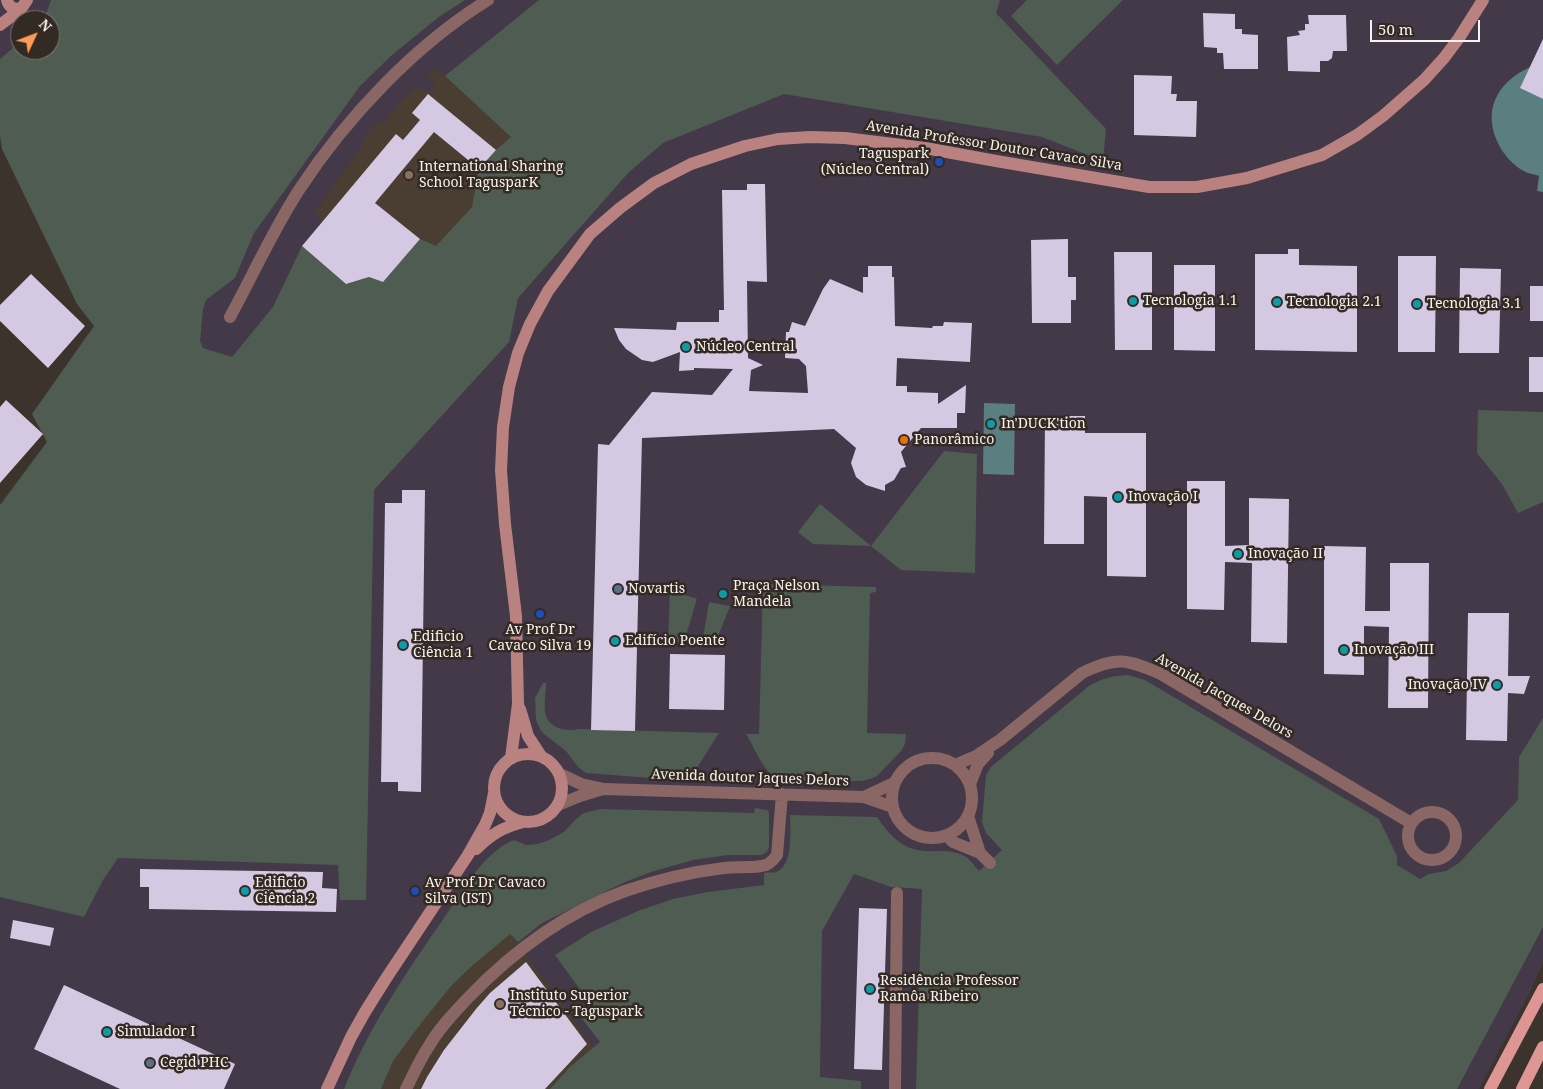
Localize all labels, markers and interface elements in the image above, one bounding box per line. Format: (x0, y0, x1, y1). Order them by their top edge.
north arrow (10, 10, 60, 60)
scale bar (1373, 10, 1483, 42)
text: N (35, 15, 56, 36)
text: 50 m (1378, 19, 1413, 39)
street label: Avenida Professor Doutor Cavaco Silva (865, 117, 1123, 175)
place label: Taguspark (Núcleo Central) (821, 146, 929, 178)
marker: Taguspark (Núcleo Central) (933, 156, 945, 168)
place label: International Sharing School TagusparK (419, 159, 563, 192)
marker: International Sharing School TagusparK (403, 169, 415, 181)
place label: Tecnologia 1.1 (1143, 293, 1237, 309)
place label: Tecnologia 2.1 (1287, 294, 1381, 310)
marker: Tecnologia 1.1 (1127, 295, 1139, 307)
marker: Tecnologia 2.1 (1271, 296, 1283, 308)
place label: Tecnologia 3.1 (1427, 296, 1521, 312)
marker: Tecnologia 3.1 (1411, 298, 1423, 310)
place label: Núcleo Central (696, 339, 795, 355)
marker: Núcleo Central (680, 341, 692, 353)
place label: In'DUCK'tion (1001, 416, 1086, 432)
marker: In'DUCK'tion (985, 418, 997, 430)
place label: Panorâmico (914, 432, 994, 448)
marker: Panorâmico (898, 434, 910, 446)
place label: Inovação I (1128, 489, 1198, 505)
marker: Inovação I (1112, 491, 1124, 503)
place label: Inovação II (1248, 546, 1323, 562)
marker: Inovação II (1232, 548, 1244, 560)
place label: Praça Nelson Mandela (733, 578, 820, 610)
place label: Novartis (628, 581, 685, 597)
marker: Novartis (612, 583, 624, 595)
marker: Praça Nelson Mandela (717, 588, 729, 600)
marker: Av Prof Dr Cavaco Silva 19 (534, 608, 546, 620)
place label: Av Prof Dr Cavaco Silva 19 (489, 622, 591, 654)
place label: Edificio Ciência 1 (413, 629, 473, 662)
place label: Edifício Poente (625, 633, 725, 649)
marker: Edifício Poente (609, 635, 621, 647)
marker: Edificio Ciência 1 (397, 639, 409, 651)
place label: Inovação III (1354, 642, 1434, 658)
marker: Inovação III (1338, 644, 1350, 656)
street label: Avenida Jacques Delors (1152, 650, 1296, 742)
place label: Inovação IV (1408, 677, 1487, 693)
marker: Inovação IV (1491, 679, 1503, 691)
street label: Avenida doutor Jaques Delors (651, 766, 849, 790)
place label: Edificio Ciência 2 (255, 875, 315, 908)
place label: Av Prof Dr Cavaco Silva (IST) (425, 875, 546, 908)
marker: Edificio Ciência 2 (239, 885, 251, 897)
marker: Av Prof Dr Cavaco Silva (IST) (409, 885, 421, 897)
place label: Residência Professor Ramôa Ribeiro (880, 973, 1019, 1006)
marker: Residência Professor Ramôa Ribeiro (864, 983, 876, 995)
place label: Instituto Superior Técnico - Taguspark (510, 988, 642, 1020)
marker: Instituto Superior Técnico - Taguspark (494, 998, 506, 1010)
place label: Simulador I (117, 1024, 195, 1040)
marker: Simulador I (101, 1026, 113, 1038)
place label: Cegid PHC (160, 1055, 228, 1071)
marker: Cegid PHC (144, 1057, 156, 1069)

